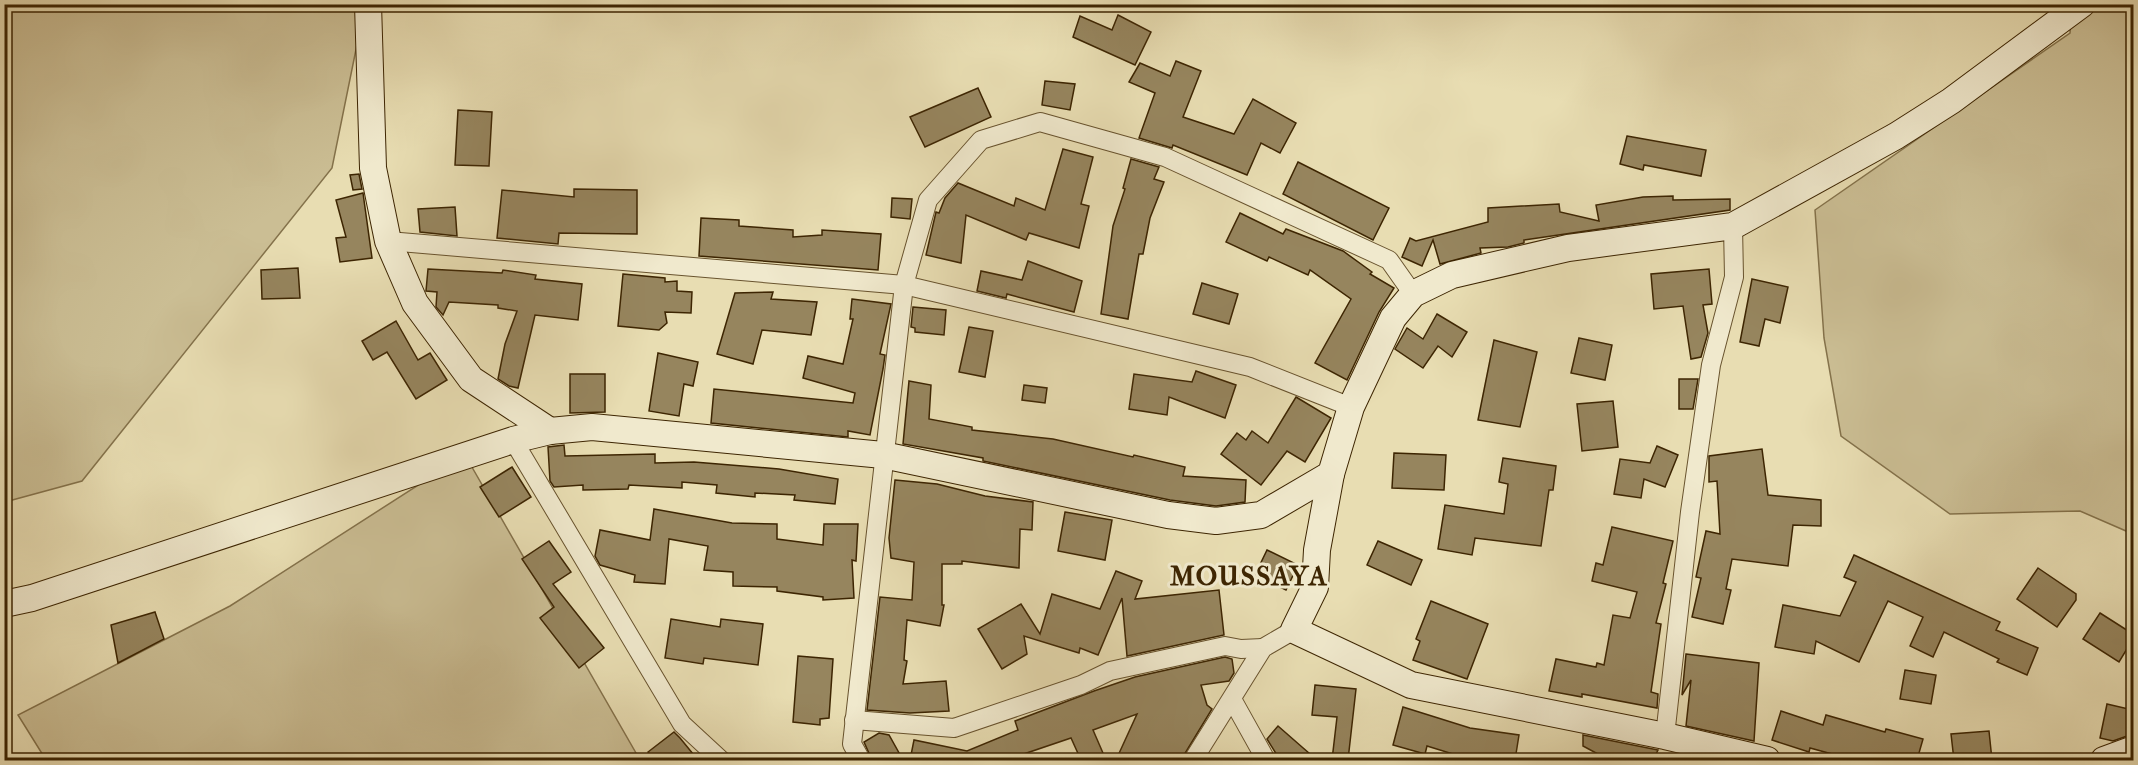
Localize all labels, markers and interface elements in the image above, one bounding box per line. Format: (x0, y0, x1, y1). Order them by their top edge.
district label: MOUSSAYA (1170, 560, 1328, 592)

